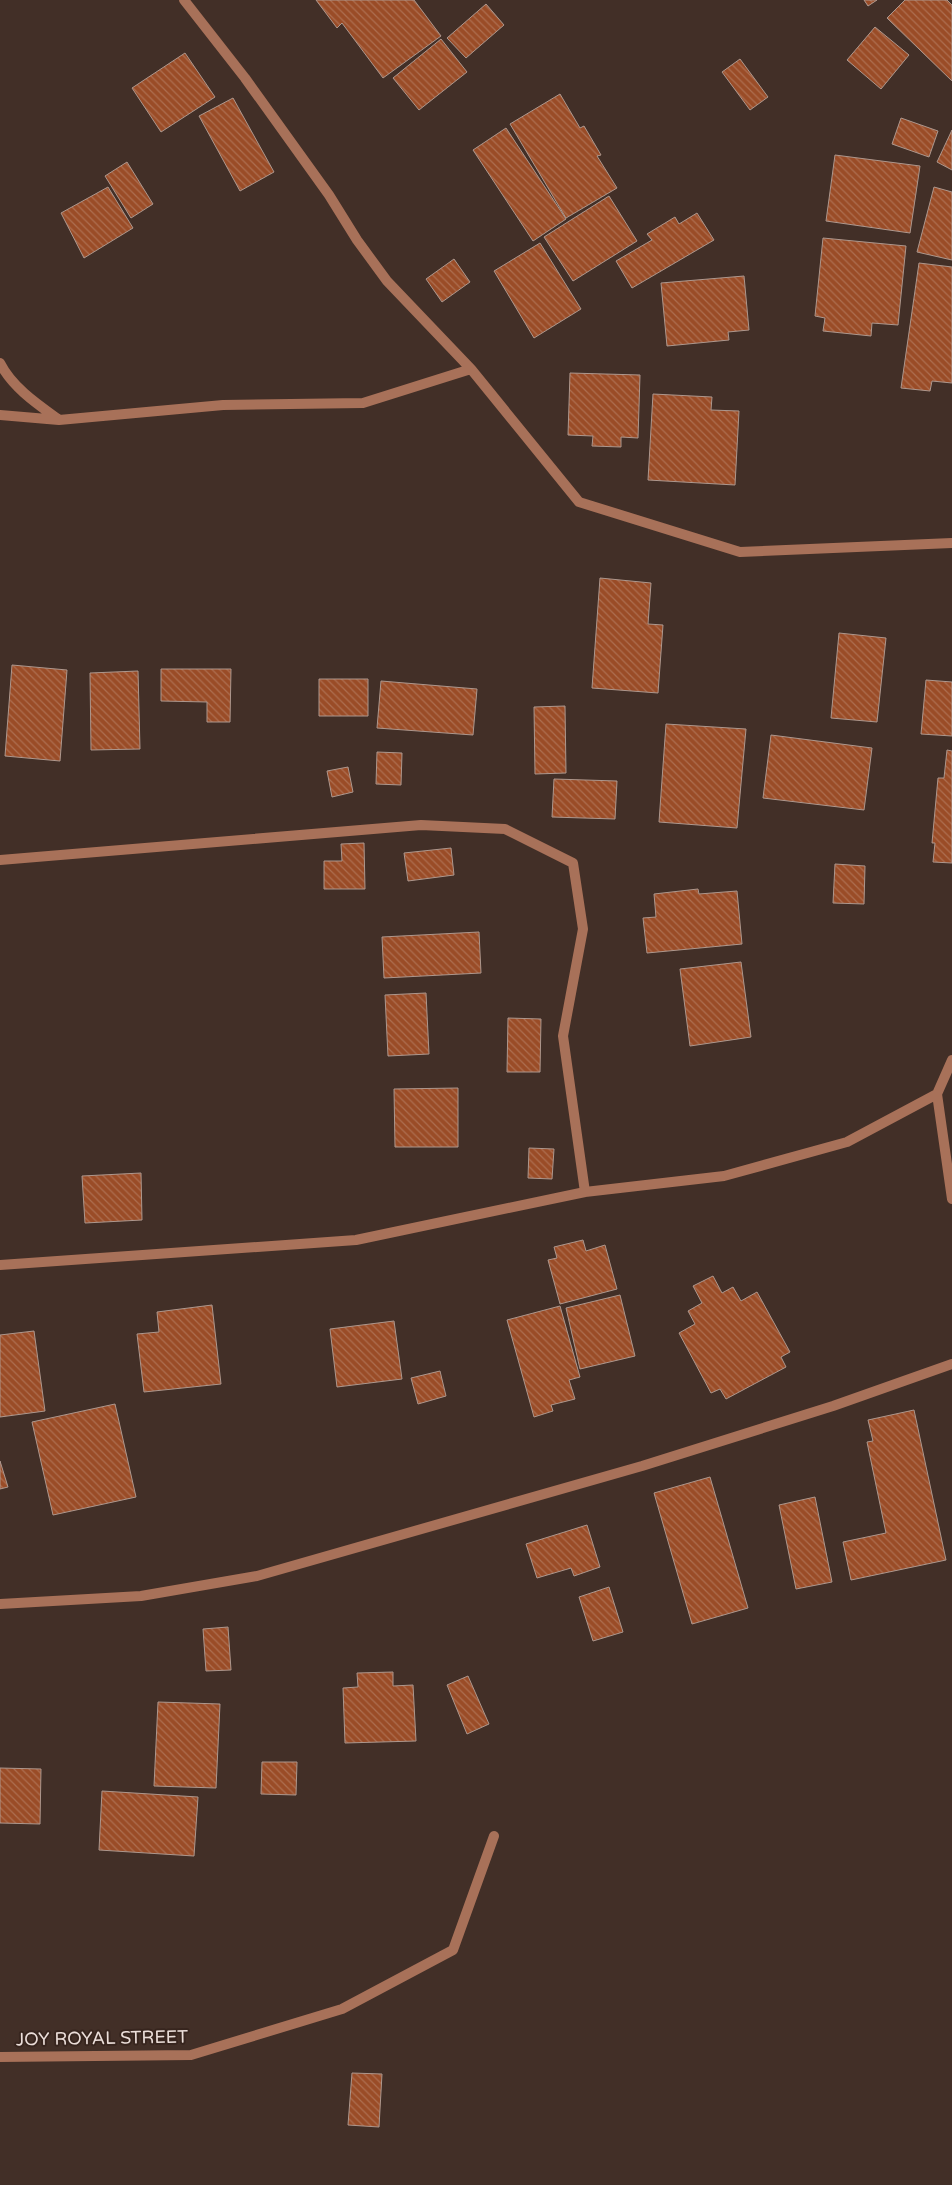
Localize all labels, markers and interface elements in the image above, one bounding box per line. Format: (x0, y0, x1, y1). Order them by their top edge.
street label: JOY ROYAL STREET (16, 2025, 188, 2051)

